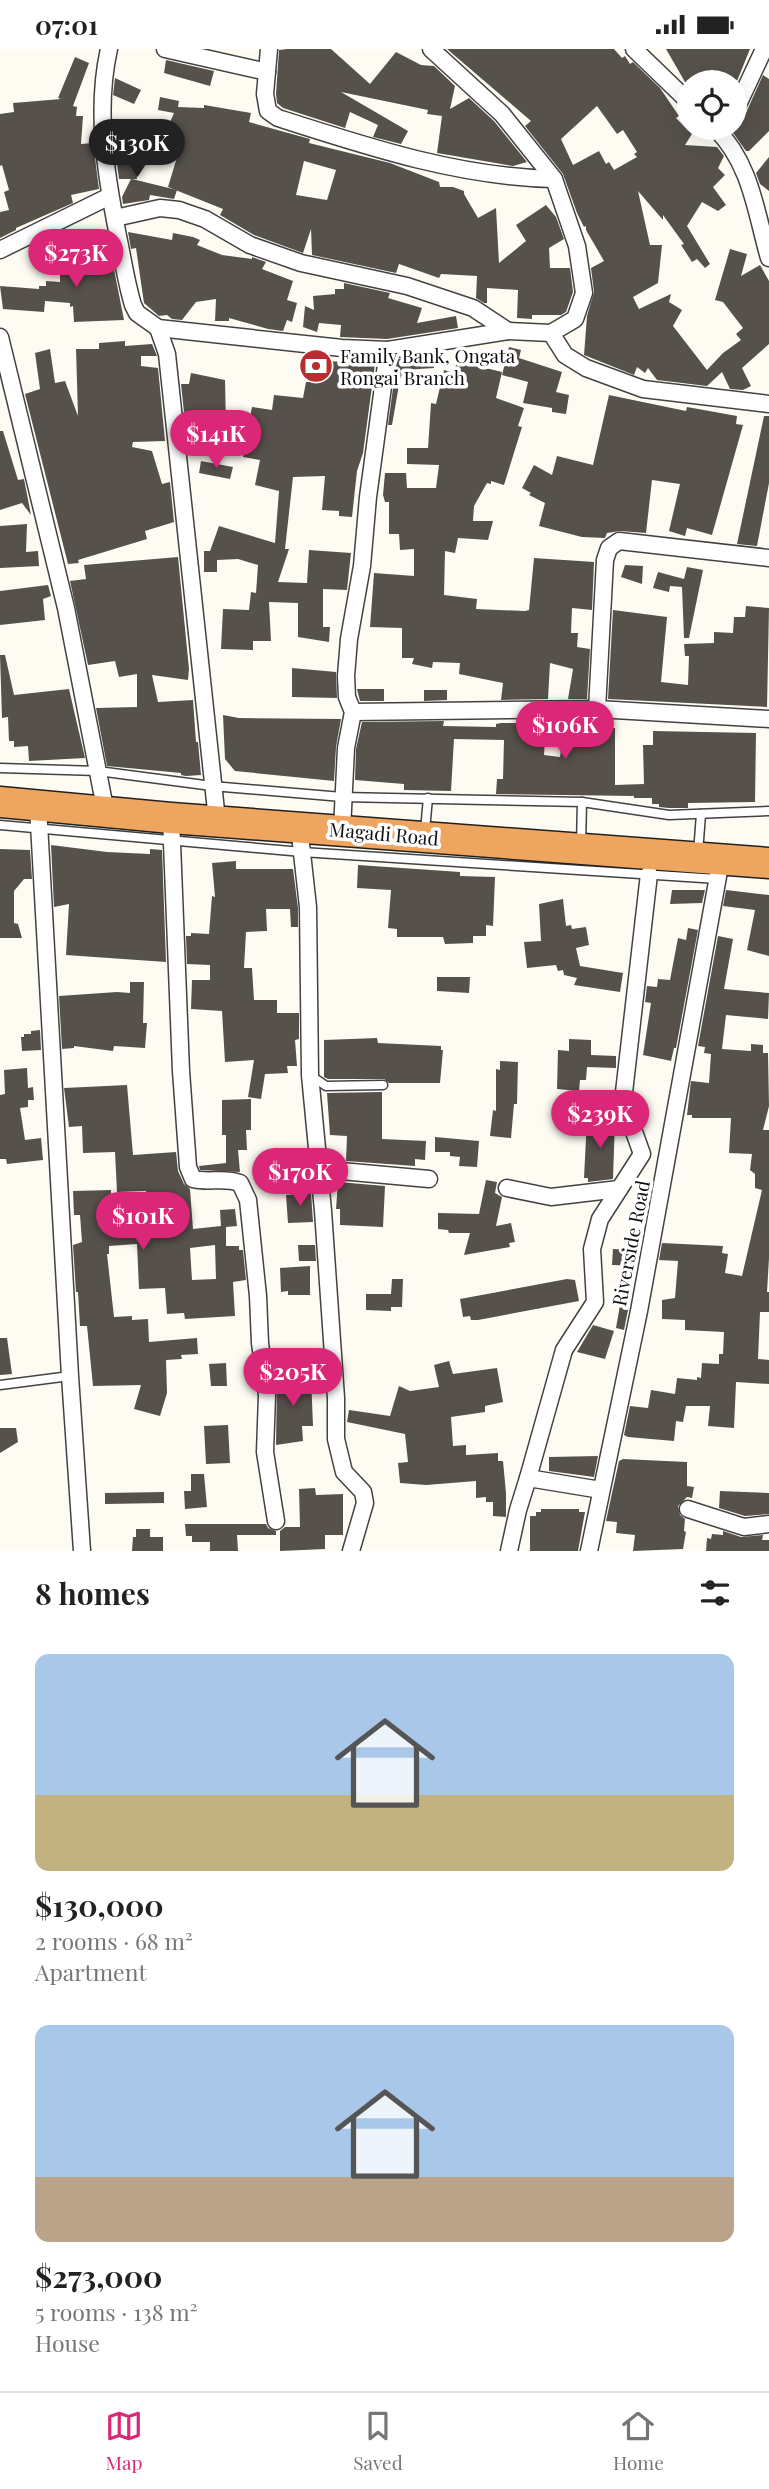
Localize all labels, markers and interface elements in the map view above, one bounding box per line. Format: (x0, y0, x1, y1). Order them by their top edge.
text: 07:01 (35, 7, 98, 42)
map controls (677, 70, 747, 140)
button: locate (677, 70, 747, 140)
pin: $130K (88, 120, 186, 179)
text: $130K (105, 126, 169, 157)
pin: $273K (27, 229, 125, 289)
text: $273K (44, 236, 108, 267)
place label: Family Bank, Ongata Rongai Branch (340, 342, 516, 390)
bank icon: Family Bank, Ongata Rongai Branch (297, 347, 335, 385)
pin: $141K (167, 411, 265, 470)
text: $141K (186, 417, 246, 448)
pin: $106K (516, 701, 614, 761)
text: $106K (532, 708, 598, 739)
street label: Magadi Road (328, 815, 440, 851)
pin: $239K (551, 1091, 649, 1150)
text: $239K (567, 1097, 633, 1128)
pin: $170K (251, 1149, 349, 1208)
text: $170K (268, 1155, 332, 1186)
street label: Riverside Road (605, 1178, 655, 1308)
pin: $101K (94, 1193, 192, 1252)
text: $101K (112, 1199, 174, 1230)
pin: $205K (244, 1349, 342, 1408)
text: $205K (259, 1355, 327, 1386)
text: 8 homes (35, 1573, 150, 1613)
icon: filters (696, 1574, 734, 1612)
icon: home (322, 1700, 448, 1826)
text: $130,000 (35, 1885, 164, 1925)
text: 2 rooms · 68 m² (35, 1925, 193, 1956)
text: Apartment (35, 1956, 147, 1987)
icon: home (322, 2071, 448, 2197)
text: $273,000 (35, 2256, 162, 2296)
text: 5 rooms · 138 m² (35, 2296, 198, 2327)
text: House (35, 2327, 100, 2358)
tab: Map (105, 2407, 143, 2475)
tab: Saved (353, 2407, 403, 2475)
tab: Home (613, 2407, 664, 2475)

